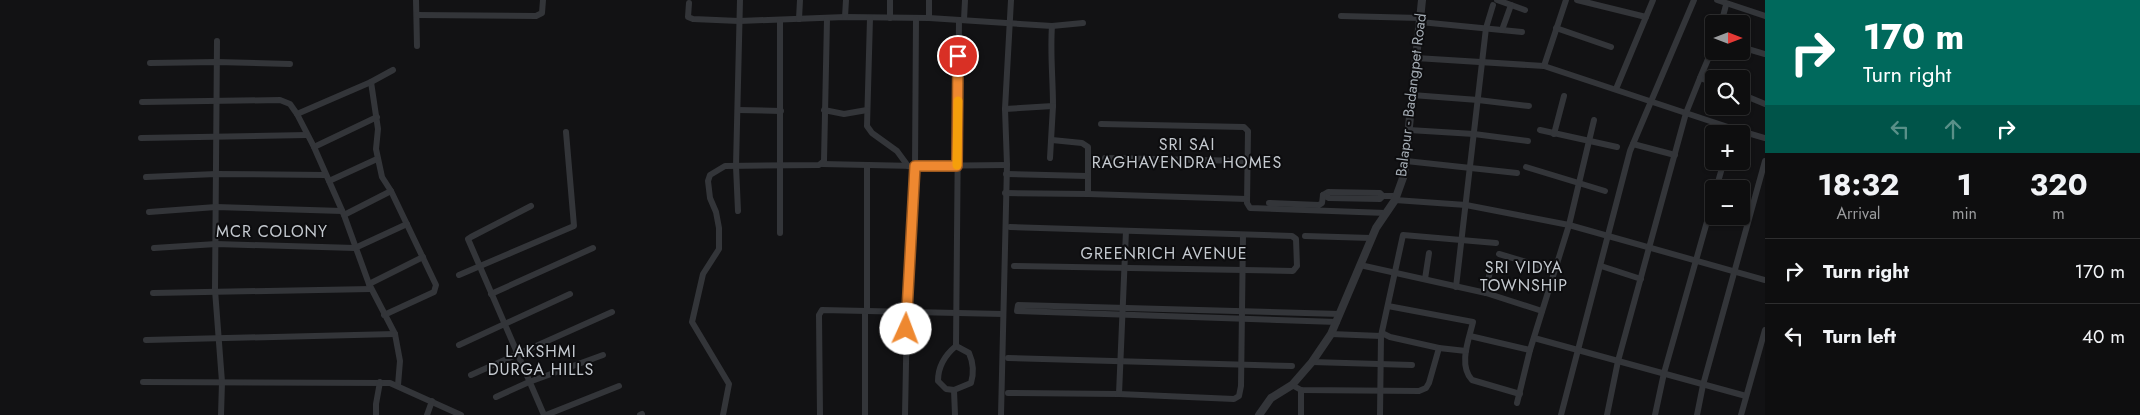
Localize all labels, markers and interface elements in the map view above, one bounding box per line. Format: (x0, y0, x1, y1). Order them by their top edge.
street label: Balapur - Badangpet Road (1390, 12, 1432, 178)
text: 170 m (1863, 12, 1964, 62)
north arrow (1705, 15, 1750, 60)
map controls (1705, 15, 1750, 225)
icon: right (1780, 20, 1845, 85)
pin (937, 35, 979, 77)
icon: arrive (944, 42, 972, 70)
text: Turn right (1863, 58, 1951, 90)
button: search (1705, 70, 1750, 115)
icon: left (1886, 115, 1914, 143)
icon: ahead (1939, 115, 1967, 143)
icon: right (1992, 115, 2020, 143)
button: + (1705, 125, 1750, 170)
district label: SRI SAI RAGHAVENDRA HOMES (1092, 133, 1282, 174)
text: 18:32 (1817, 163, 1899, 206)
text: 1 (1957, 163, 1972, 206)
text: 320 (2029, 163, 2088, 206)
button: − (1705, 180, 1750, 225)
text: Arrival (1836, 202, 1881, 225)
text: min (1952, 202, 1977, 225)
text: m (2052, 202, 2065, 225)
district label: MCR COLONY (216, 220, 328, 243)
district label: GREENRICH AVENUE (1081, 242, 1247, 265)
district label: SRI VIDYA TOWNSHIP (1480, 256, 1568, 297)
icon: right (1780, 257, 1808, 285)
text: Turn right (1823, 258, 1909, 285)
text: 170 m (2075, 258, 2125, 285)
position arrow (879, 302, 931, 354)
icon: left (1780, 322, 1808, 350)
text: Turn left (1823, 323, 1896, 350)
text: 40 m (2082, 323, 2125, 350)
district label: LAKSHMI DURGA HILLS (488, 340, 594, 381)

